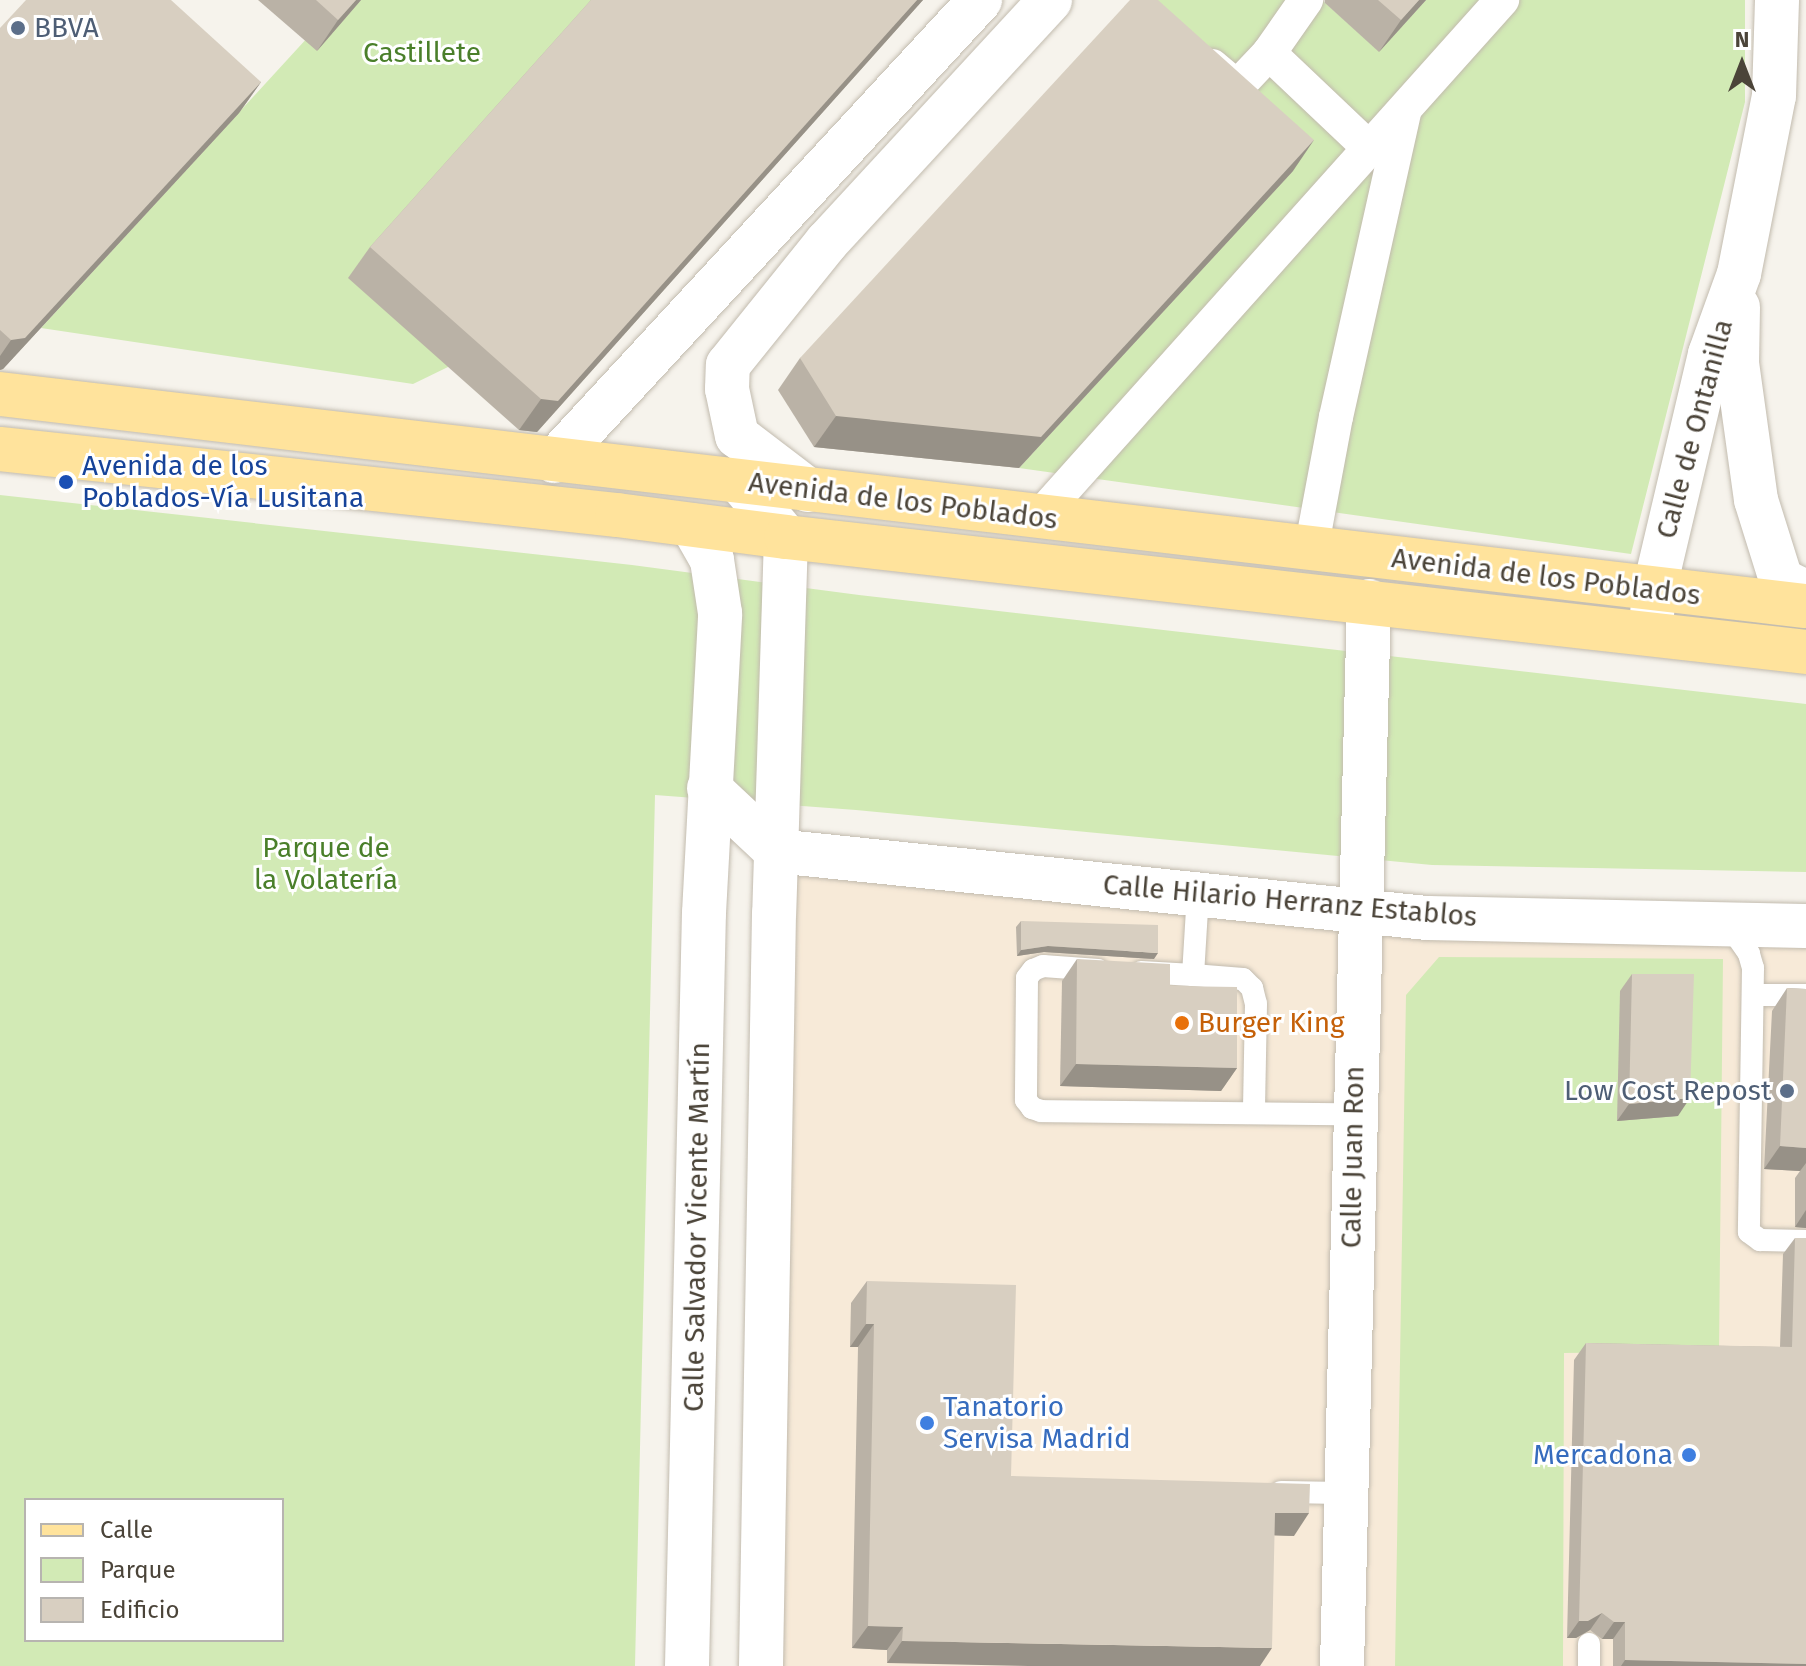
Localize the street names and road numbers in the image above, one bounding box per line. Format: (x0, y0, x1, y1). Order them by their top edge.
street label: Calle de Ontanilla (1650, 316, 1740, 542)
street label: Avenida de los Poblados (747, 465, 1059, 537)
street label: Avenida de los Poblados (1390, 541, 1702, 613)
street label: Calle Hilario Herranz Establos (1102, 868, 1478, 934)
street label: Calle Salvador Vicente Martín (677, 1042, 717, 1412)
street label: Calle Juan Ron (1335, 1065, 1371, 1249)

